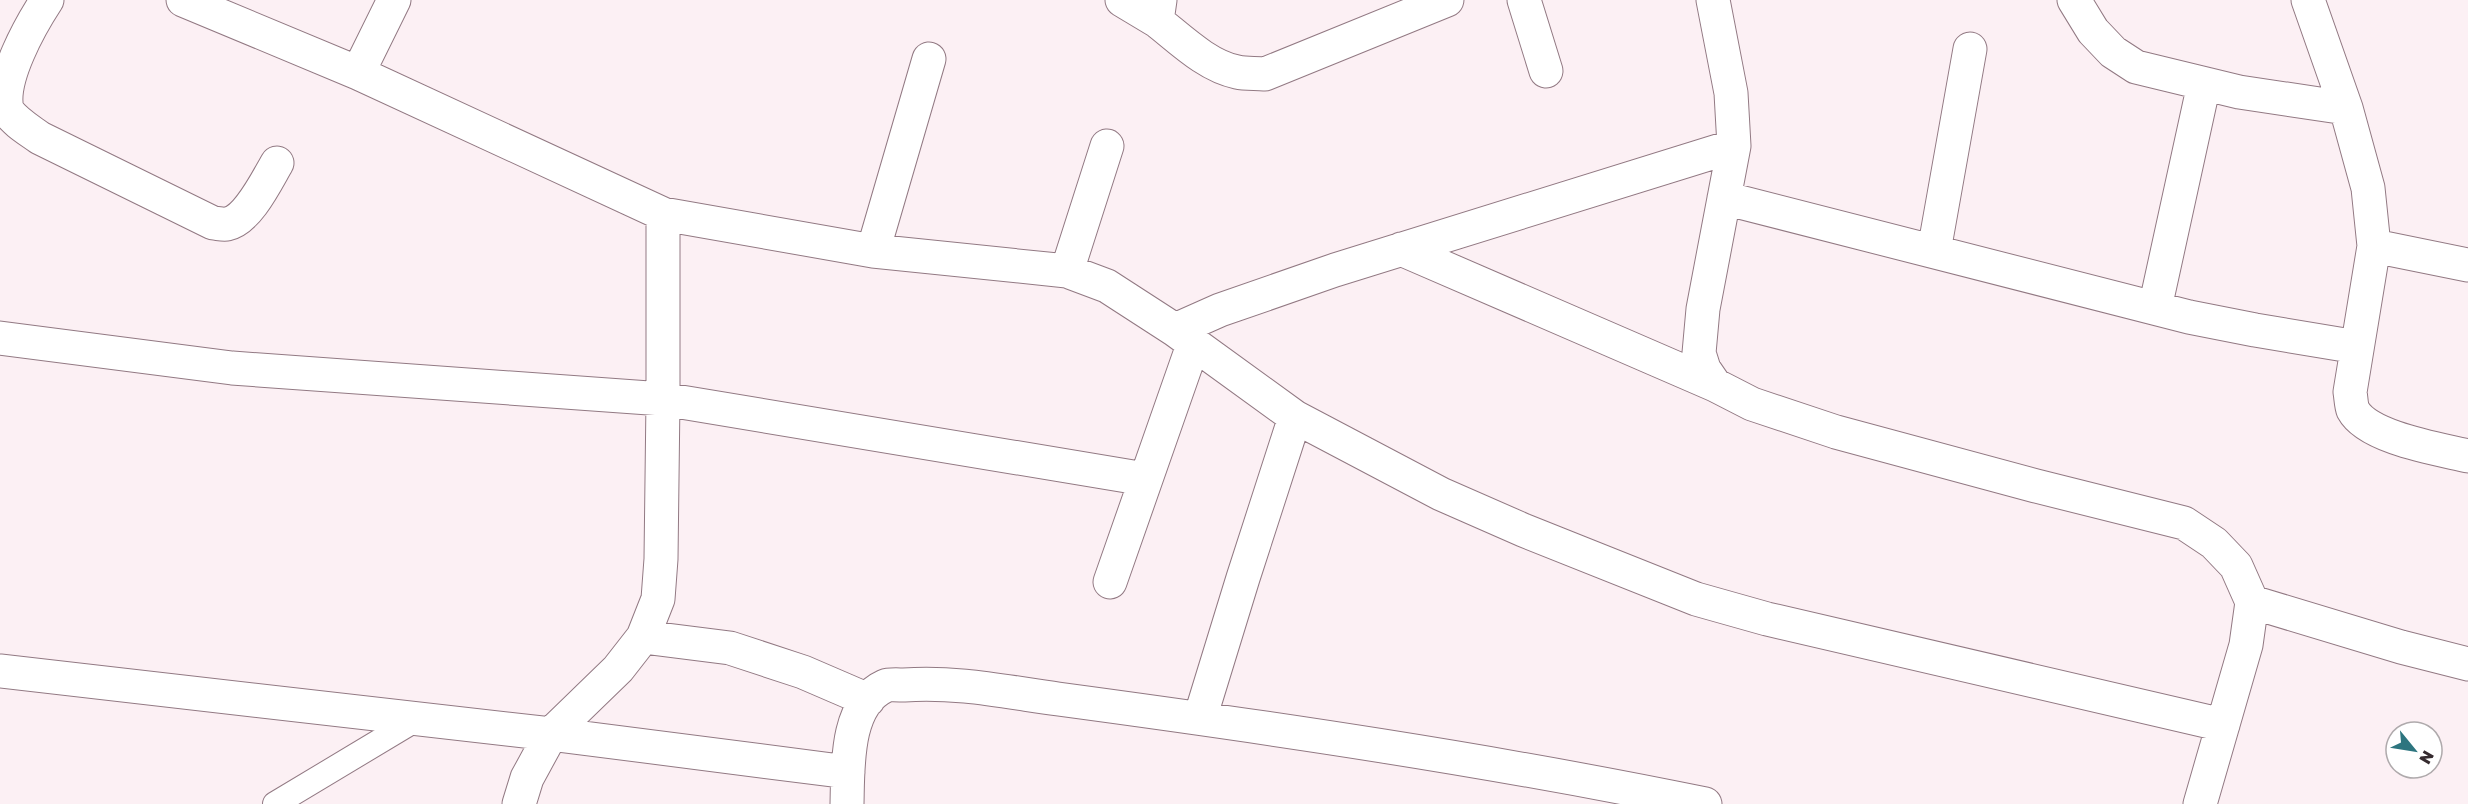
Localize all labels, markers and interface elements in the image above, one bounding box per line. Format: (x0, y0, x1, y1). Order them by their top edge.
north arrow (2384, 720, 2444, 780)
text: N (2415, 747, 2439, 768)

